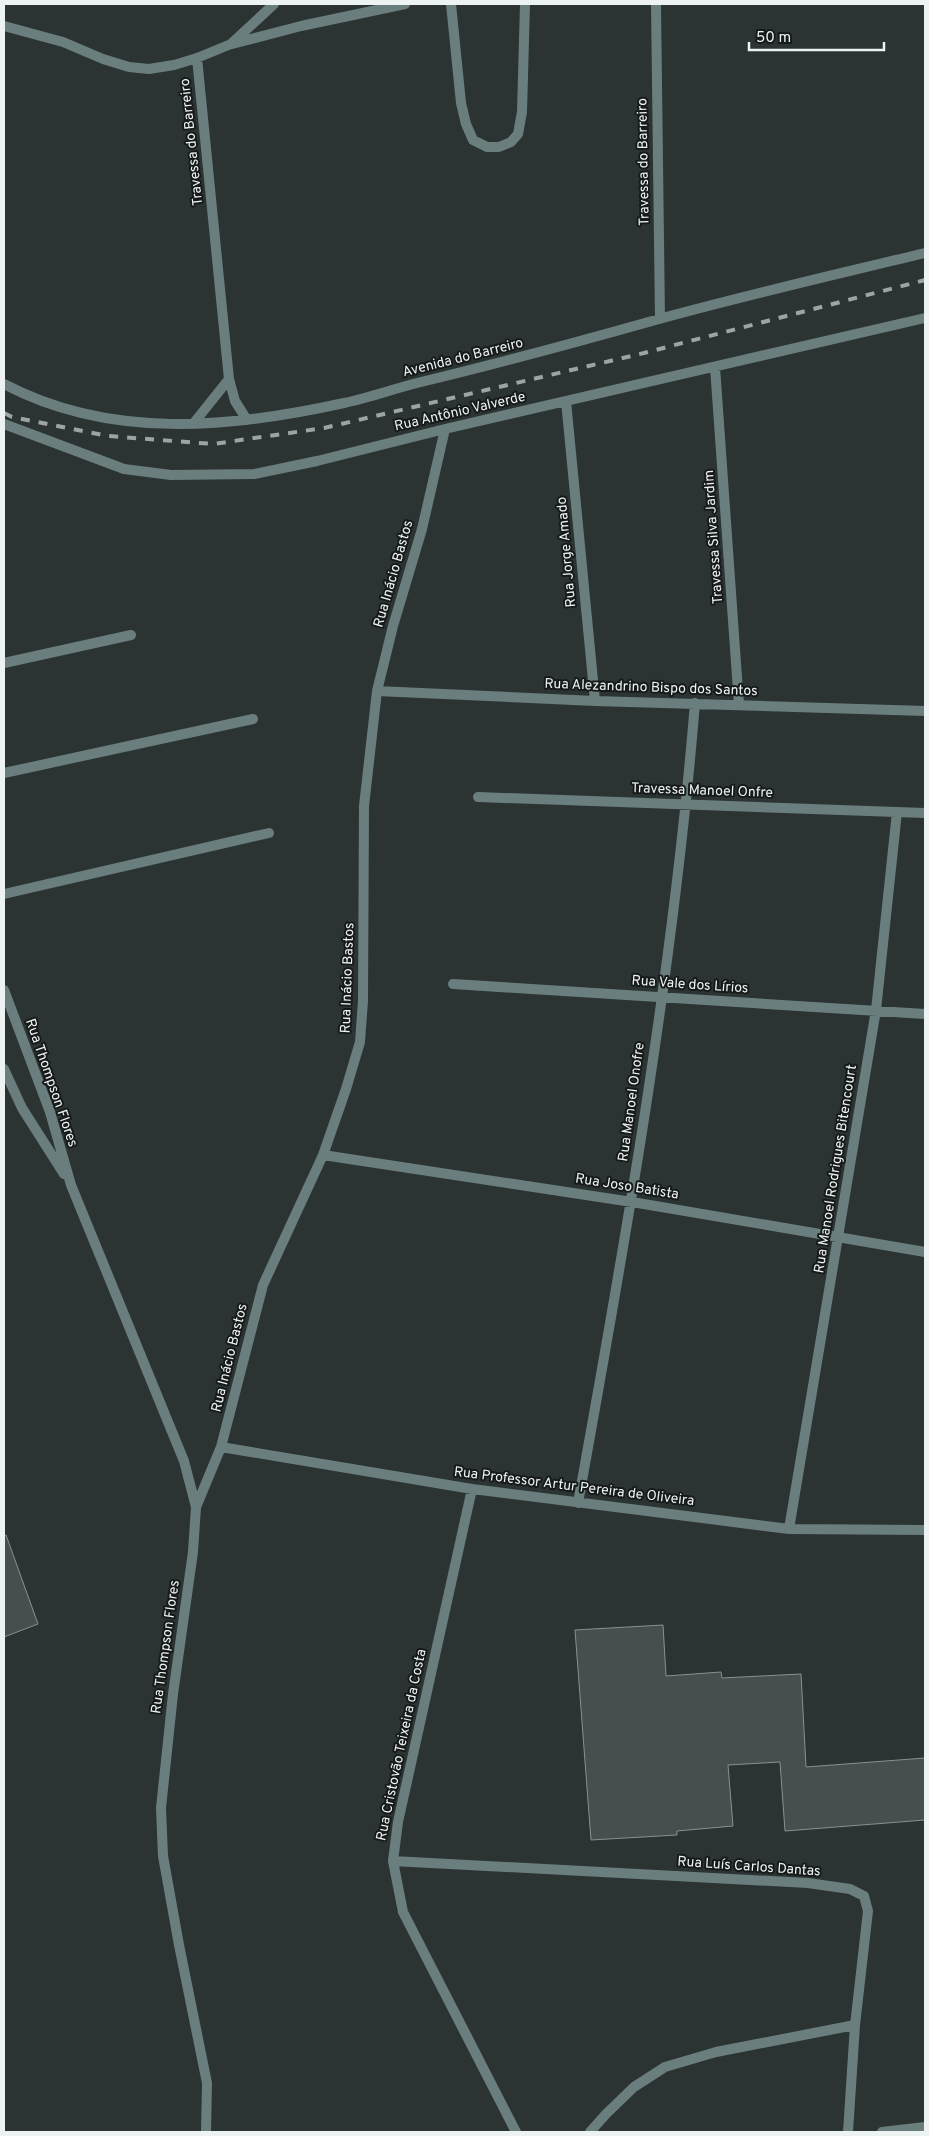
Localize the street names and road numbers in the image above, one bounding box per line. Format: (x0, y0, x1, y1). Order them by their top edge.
street label: Travessa do Barreiro (177, 77, 207, 206)
street label: Travessa do Barreiro (634, 98, 654, 226)
street label: Avenida do Barreiro (401, 335, 525, 381)
street label: Rua Antônio Valverde (393, 389, 527, 435)
street label: Travessa Silva Jardim (701, 469, 727, 605)
street label: Rua Jorge Amado (554, 496, 580, 608)
street label: Rua Inácio Bastos (371, 518, 417, 630)
street label: Rua Alezandrino Bispo dos Santos (544, 676, 758, 700)
street label: Travessa Manoel Onfre (631, 780, 773, 802)
street label: Rua Inácio Bastos (338, 922, 358, 1034)
street label: Rua Vale dos Lírios (631, 972, 749, 998)
street label: Rua Thompson Flores (21, 1017, 81, 1149)
street label: Rua Manoel Onofre (615, 1041, 649, 1163)
street label: Rua Manoel Rodrigues Bitencourt (811, 1063, 861, 1275)
street label: Rua Joso Batista (574, 1170, 680, 1204)
street label: Rua Inácio Bastos (208, 1302, 252, 1414)
street label: Rua Professor Artur Pereira de Oliveira (453, 1464, 695, 1510)
street label: Rua Thompson Flores (148, 1579, 184, 1715)
street label: Rua Cristovão Teixeira da Costa (373, 1647, 431, 1843)
street label: Rua Luís Carlos Dantas (677, 1854, 821, 1880)

